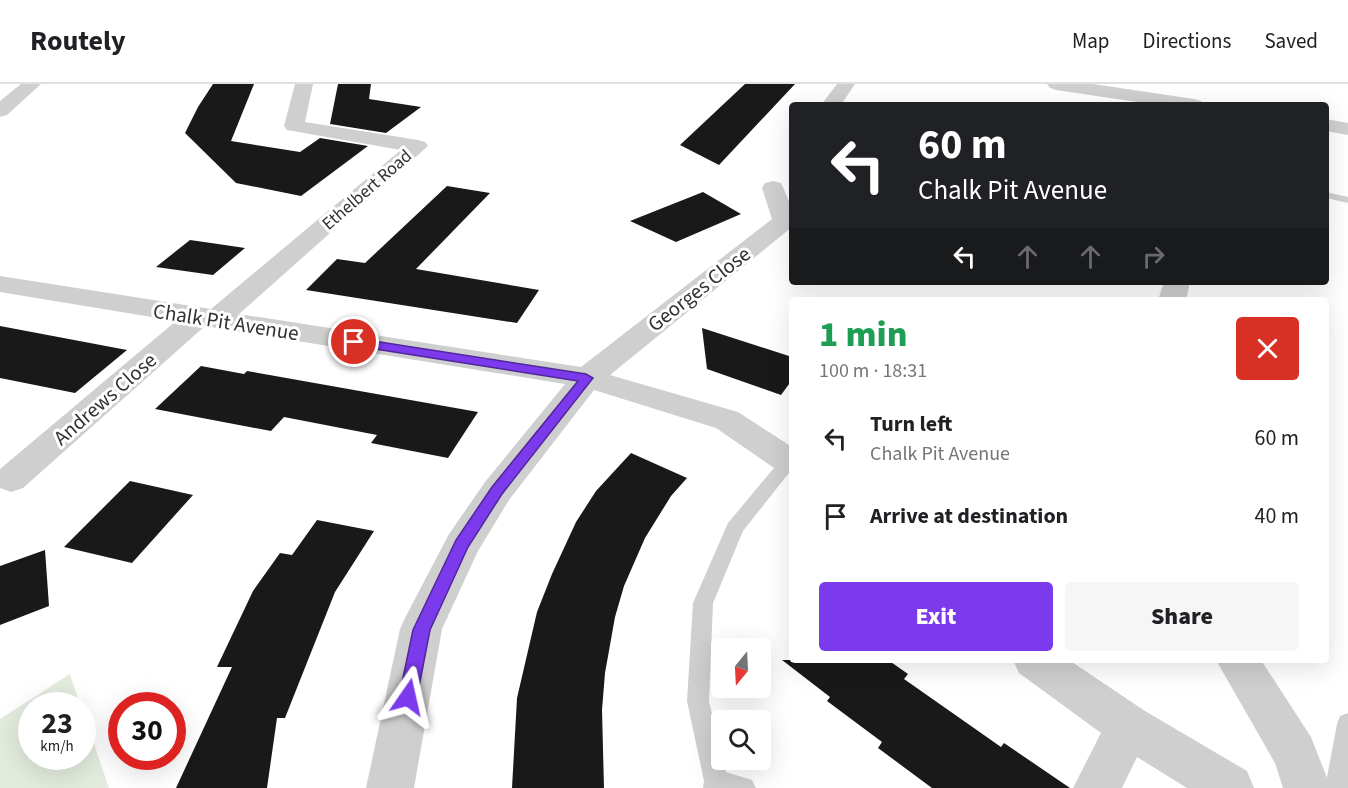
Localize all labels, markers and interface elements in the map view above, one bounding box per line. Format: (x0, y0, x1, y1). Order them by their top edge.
text: Routely (30, 21, 126, 61)
text: Map (1072, 26, 1110, 56)
text: Directions (1143, 26, 1231, 56)
text: Saved (1264, 26, 1318, 56)
text: 60 m (918, 115, 1007, 175)
icon: left (819, 126, 897, 204)
street label: Ethelbert Road (317, 144, 417, 236)
text: Chalk Pit Avenue (918, 171, 1107, 210)
street label: Georges Close (641, 239, 757, 339)
icon: left (948, 240, 981, 273)
icon: ahead (1011, 240, 1044, 273)
icon: ahead (1074, 240, 1107, 273)
icon: right (1137, 240, 1170, 273)
street label: Chalk Pit Avenue (151, 296, 301, 348)
text: 1 min (819, 309, 907, 360)
pin (328, 316, 379, 367)
button: close (1236, 317, 1299, 380)
icon: arrive (337, 325, 370, 358)
street label: Andrews Close (47, 346, 163, 452)
text: 100 m · 18:31 (819, 357, 927, 385)
text: Turn left (870, 408, 952, 440)
icon: left (819, 422, 852, 455)
text: 60 m (1254, 422, 1299, 454)
text: Chalk Pit Avenue (870, 440, 1010, 468)
icon: arrive (819, 500, 852, 533)
text: Arrive at destination (870, 500, 1068, 532)
text: 40 m (1254, 500, 1299, 532)
button: Exit (819, 582, 1053, 651)
button: Share (1065, 582, 1299, 651)
north arrow (711, 638, 771, 698)
map controls (711, 638, 771, 770)
position arrow (376, 665, 440, 729)
speed limit sign: 30 (108, 692, 186, 770)
text: 23 (41, 702, 73, 745)
button: search (711, 710, 771, 770)
text: km/h (40, 736, 74, 757)

